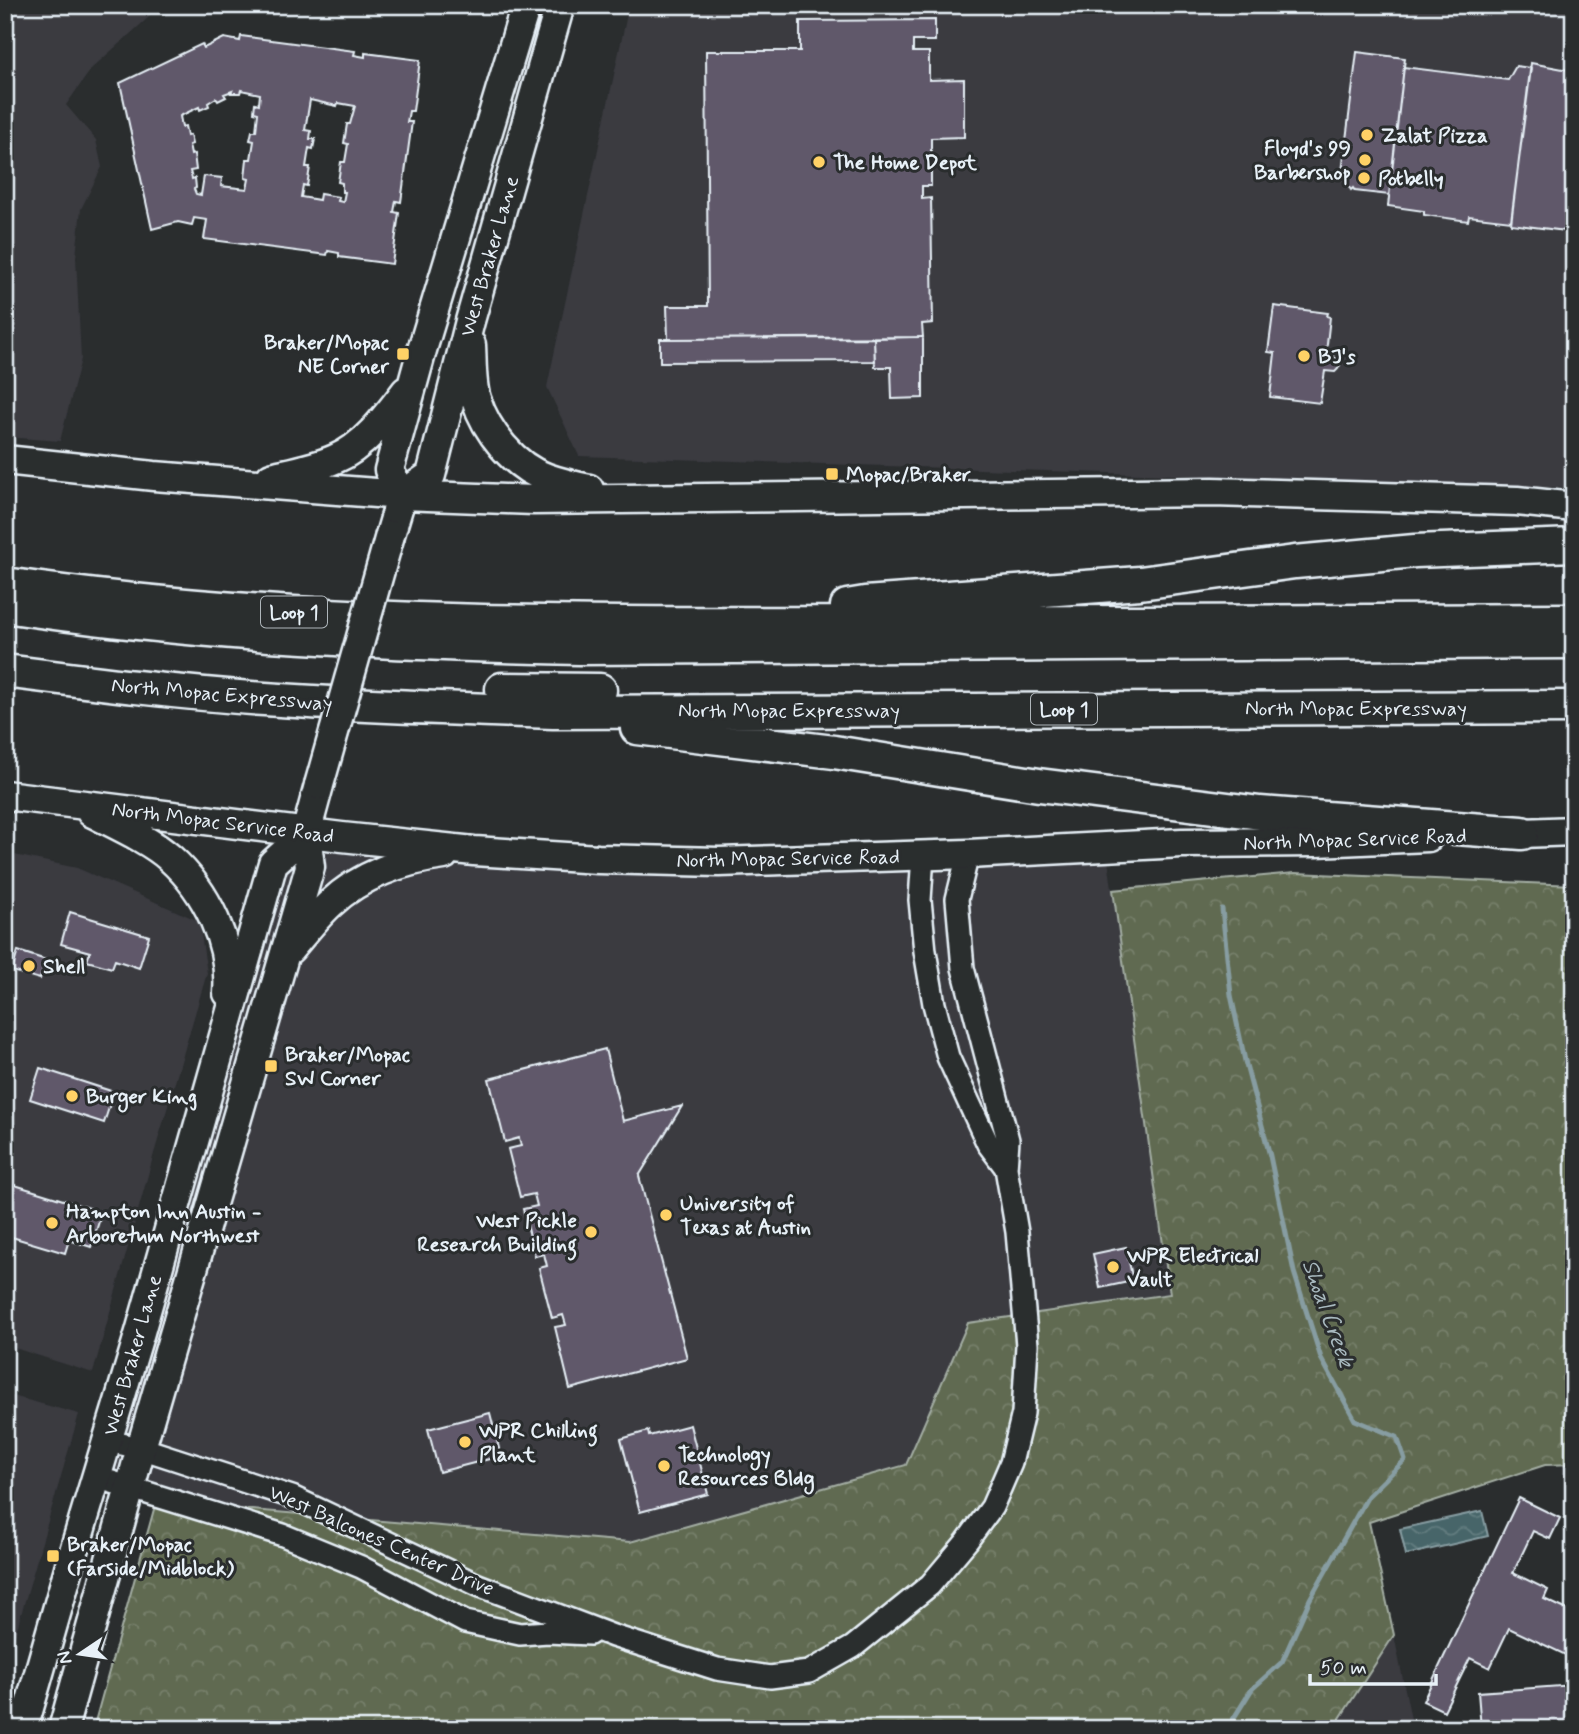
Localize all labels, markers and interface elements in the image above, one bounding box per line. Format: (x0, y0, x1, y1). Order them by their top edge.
place label: Zalat Pizza (1381, 122, 1488, 150)
marker: Zalat Pizza (1359, 127, 1375, 143)
place label: Floyd's 99 Barbershop (1254, 135, 1351, 187)
place label: The Home Depot (833, 149, 977, 177)
marker: Floyd's 99 Barbershop (1357, 152, 1373, 168)
marker: The Home Depot (811, 154, 827, 170)
place label: Potbelly (1378, 165, 1444, 193)
marker: Potbelly (1356, 170, 1372, 186)
street label: West Braker Lane (454, 173, 526, 340)
place label: Braker/Mopac NE Corner (264, 329, 390, 381)
place label: BJ's (1318, 343, 1356, 371)
marker: Braker/Mopac NE Corner (395, 346, 411, 362)
marker: BJ's (1296, 348, 1312, 364)
place label: Mopac/Braker (846, 461, 971, 489)
marker: Mopac/Braker (824, 466, 840, 482)
road number: Loop 1 (261, 596, 327, 628)
street label: North Mopac Expressway (110, 671, 334, 719)
road number: Loop 1 (1031, 694, 1097, 724)
street label: North Mopac Expressway (1245, 695, 1467, 723)
street label: North Mopac Expressway (678, 697, 900, 725)
street label: North Mopac Service Road (110, 795, 335, 851)
street label: North Mopac Service Road (1243, 822, 1467, 858)
street label: North Mopac Service Road (676, 843, 900, 875)
place label: Shell (43, 953, 85, 981)
marker: Shell (21, 958, 37, 974)
place label: Braker/Mopac SW Corner (285, 1041, 411, 1093)
marker: Braker/Mopac SW Corner (263, 1058, 279, 1074)
place label: Burger King (86, 1083, 197, 1113)
marker: Burger King (64, 1088, 80, 1104)
place label: University of Texas at Austin (680, 1190, 811, 1242)
place label: Hampton Inn Austin - Arboretum Northwest (66, 1198, 261, 1250)
place label: West Pickle Research Building (417, 1207, 577, 1261)
marker: University of Texas at Austin (658, 1207, 674, 1223)
marker: Hampton Inn Austin - Arboretum Northwest (44, 1215, 60, 1231)
marker: West Pickle Research Building (583, 1224, 599, 1240)
place label: WPR Electrical Vault (1126, 1242, 1259, 1294)
water label: Shoal Creek (1294, 1256, 1361, 1373)
marker: WPR Electrical Vault (1105, 1259, 1121, 1275)
street label: West Braker Lane (97, 1272, 169, 1439)
place label: WPR Chilling Plant (478, 1417, 598, 1469)
marker: WPR Chilling Plant (457, 1434, 473, 1450)
place label: Technology Resources Bldg (678, 1441, 815, 1495)
marker: Technology Resources Bldg (656, 1458, 672, 1474)
street label: West Balcones Center Drive (265, 1479, 499, 1603)
place label: Braker/Mopac (Farside/Midblock) (67, 1531, 234, 1583)
marker: Braker/Mopac (Farside/Midblock) (45, 1548, 61, 1564)
north arrow (46, 1618, 116, 1688)
scale bar (1310, 1643, 1436, 1687)
text: N (51, 1649, 79, 1666)
text: 50 m (1320, 1654, 1367, 1682)

